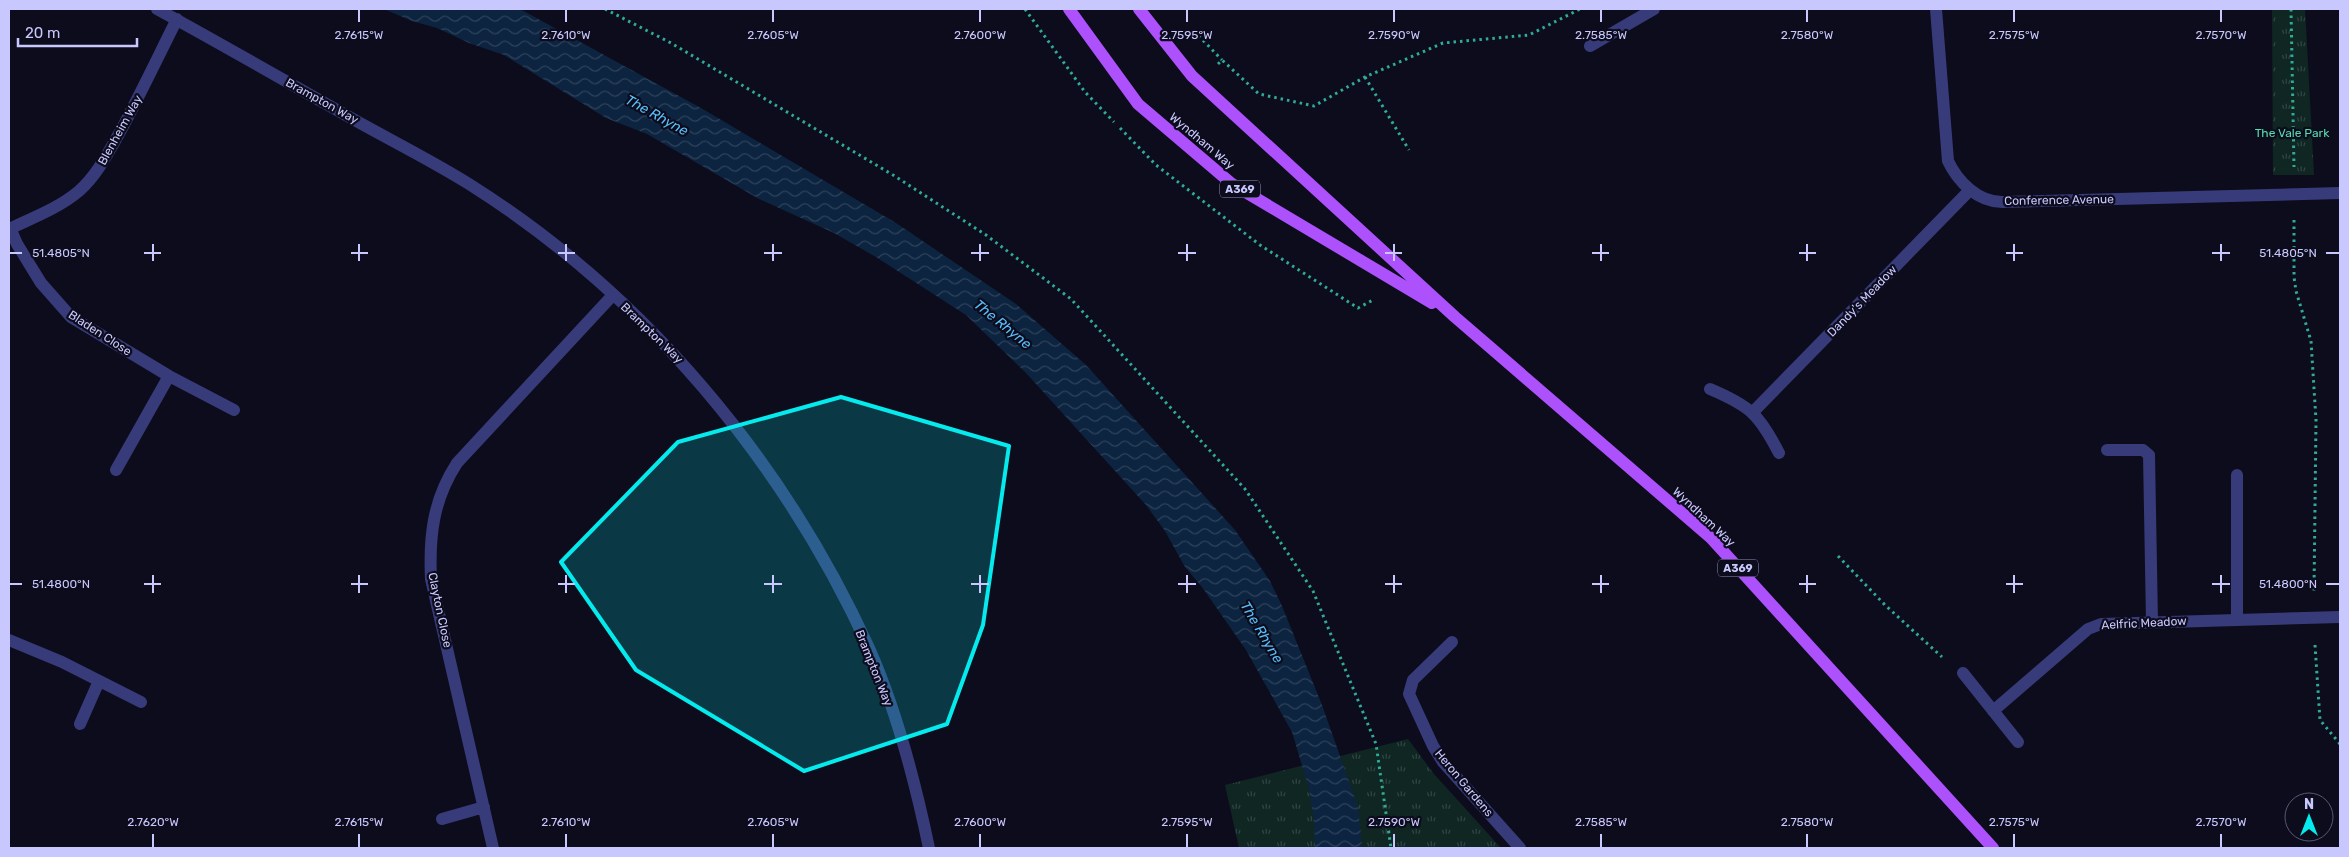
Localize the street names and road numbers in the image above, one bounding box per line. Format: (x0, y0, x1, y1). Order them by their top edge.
street label: Brampton Way (283, 75, 361, 127)
street label: Blenheim Way (95, 92, 145, 167)
street label: Wyndham Way (1167, 110, 1238, 172)
road number: A369 (1220, 180, 1260, 198)
street label: Conference Avenue (2004, 192, 2114, 208)
street label: Dandy's Meadow (1824, 262, 1900, 340)
street label: Brampton Way (618, 300, 686, 366)
street label: Bladen Close (66, 307, 134, 359)
street label: Wyndham Way (1670, 484, 1738, 550)
road number: A369 (1718, 560, 1758, 576)
street label: Clayton Close (425, 571, 455, 649)
street label: Aelfric Meadow (2101, 614, 2187, 632)
street label: Brampton Way (852, 628, 896, 708)
street label: Heron Gardens (1432, 747, 1496, 819)

